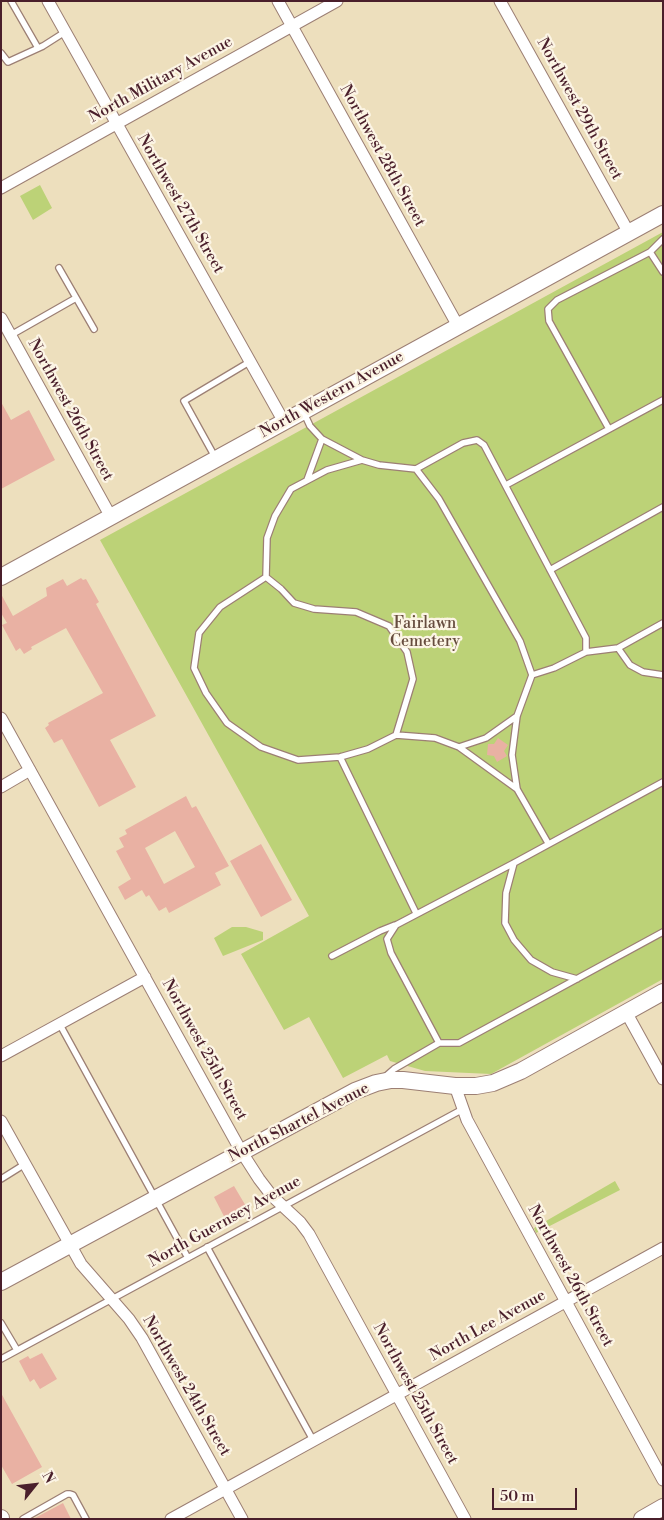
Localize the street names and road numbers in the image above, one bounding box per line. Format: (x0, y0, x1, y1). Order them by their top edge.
street label: North Military Avenue (86, 33, 236, 127)
street label: Northwest 29th Street (532, 35, 626, 183)
street label: Northwest 28th Street (335, 82, 429, 230)
street label: Northwest 27th Street (132, 131, 228, 277)
street label: Northwest 26th Street (23, 336, 117, 484)
street label: North Western Avenue (257, 347, 407, 443)
street label: Northwest 25th Street (157, 976, 251, 1124)
street label: North Shartel Avenue (225, 1079, 373, 1167)
street label: North Guernsey Avenue (145, 1172, 305, 1272)
street label: Northwest 26th Street (523, 1202, 617, 1350)
street label: North Lee Avenue (427, 1286, 549, 1366)
street label: Northwest 24th Street (138, 1312, 234, 1460)
street label: Northwest 25th Street (368, 1320, 462, 1468)

